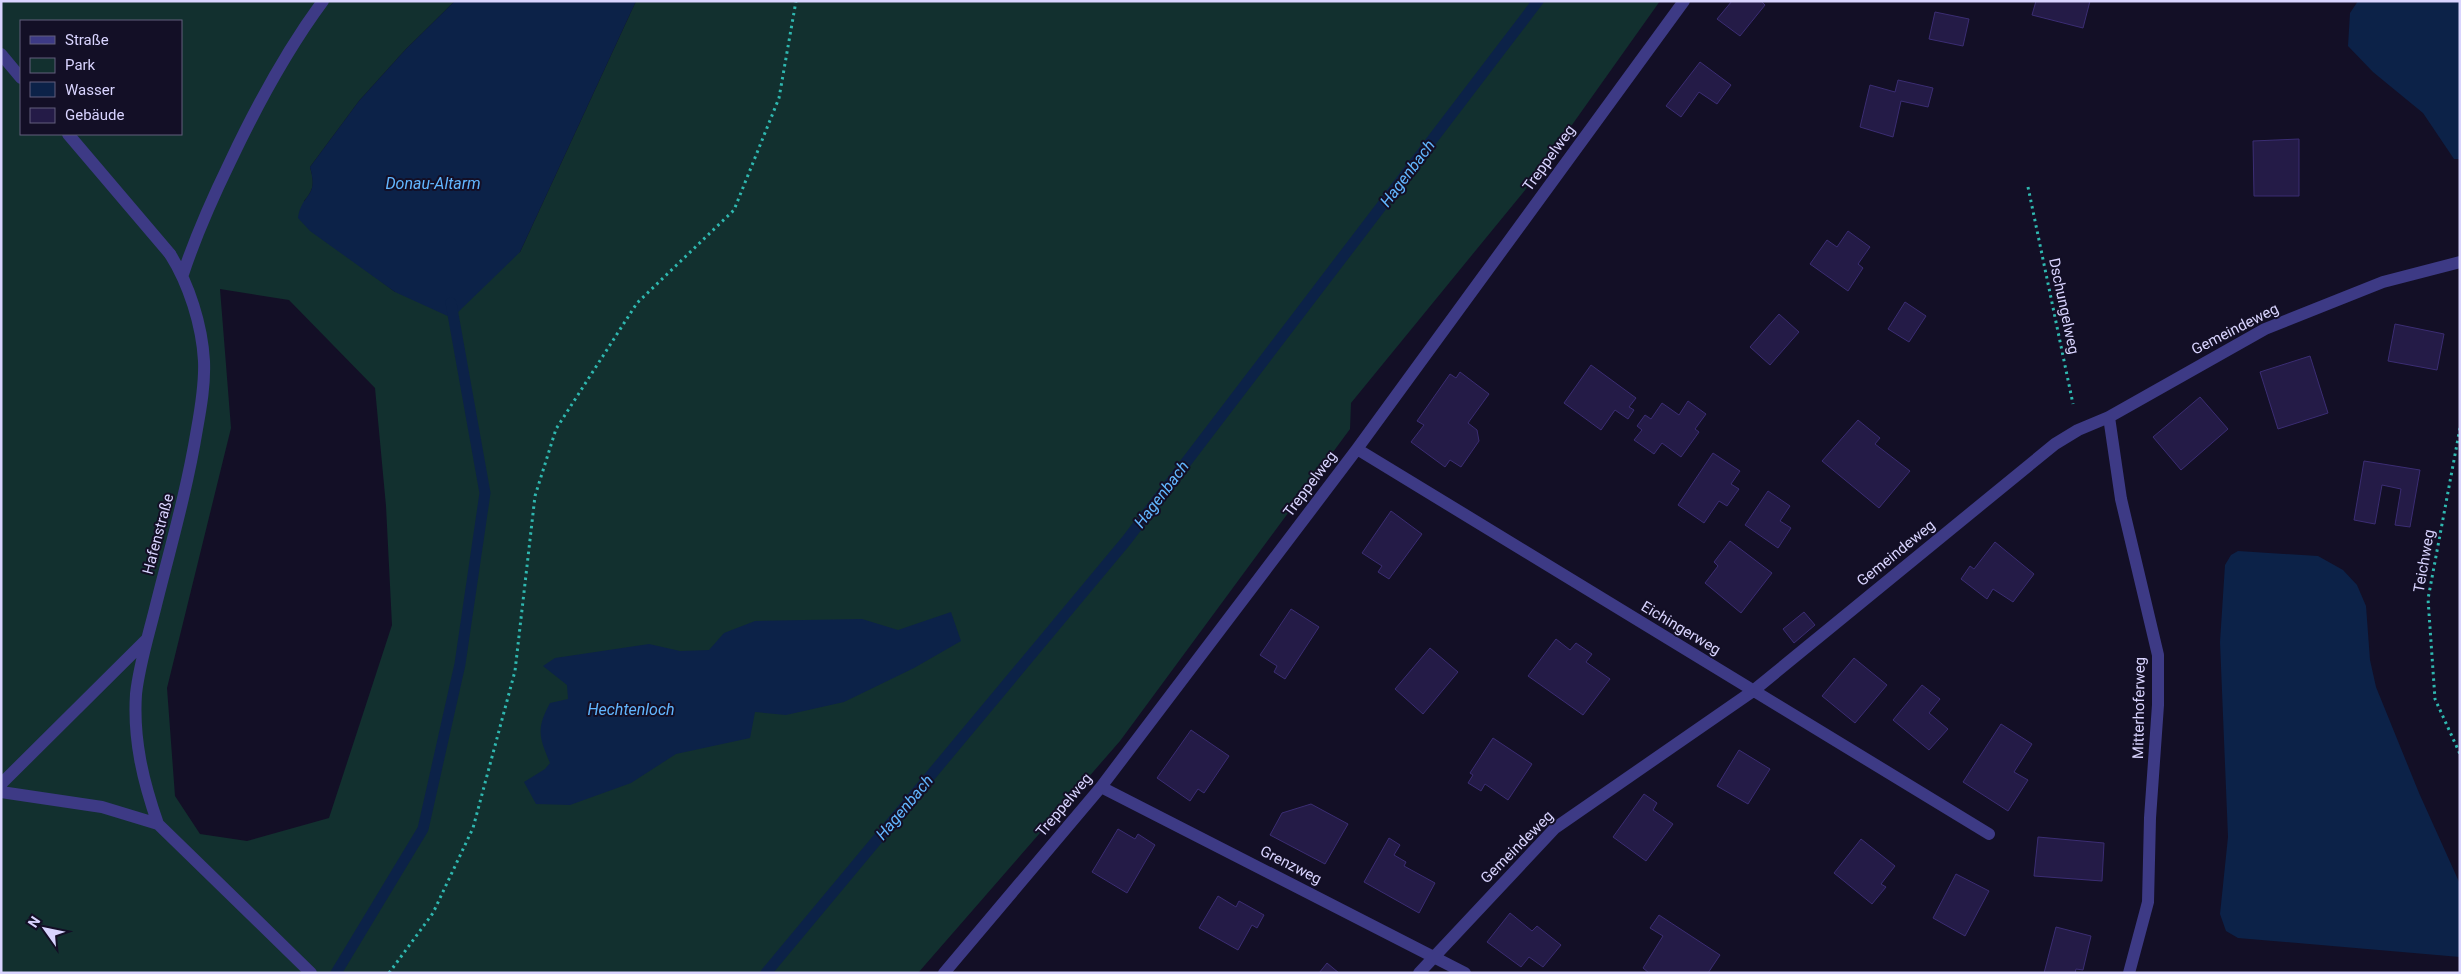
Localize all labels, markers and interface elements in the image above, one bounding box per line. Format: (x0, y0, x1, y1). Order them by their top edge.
legend (20, 20, 182, 135)
text: Straße (65, 31, 109, 49)
text: Park (65, 56, 96, 74)
text: Wasser (65, 81, 115, 99)
text: Gebäude (65, 106, 124, 124)
street label: Treppelweg (1519, 121, 1579, 195)
water label: Hagenbach (1376, 136, 1439, 211)
water label: Donau-Altarm (385, 174, 481, 193)
street label: Dschungelweg (2045, 256, 2083, 356)
street label: Gemeindeweg (2188, 299, 2282, 359)
street label: Treppelweg (1280, 448, 1340, 520)
water label: Hagenbach (1130, 457, 1193, 532)
street label: Hafenstraße (139, 492, 177, 576)
street label: Gemeindeweg (1853, 516, 1939, 590)
street label: Teichweg (2410, 528, 2438, 594)
street label: Eichingerweg (1638, 597, 1724, 659)
street label: Mitterhoferweg (2129, 657, 2149, 759)
water label: Hechtenloch (587, 700, 675, 719)
street label: Treppelweg (1032, 770, 1096, 840)
water label: Hagenbach (872, 771, 937, 844)
street label: Gemeindeweg (1477, 807, 1557, 887)
street label: Grenzweg (1257, 842, 1325, 888)
north arrow (20, 904, 70, 954)
text: N (25, 913, 44, 930)

